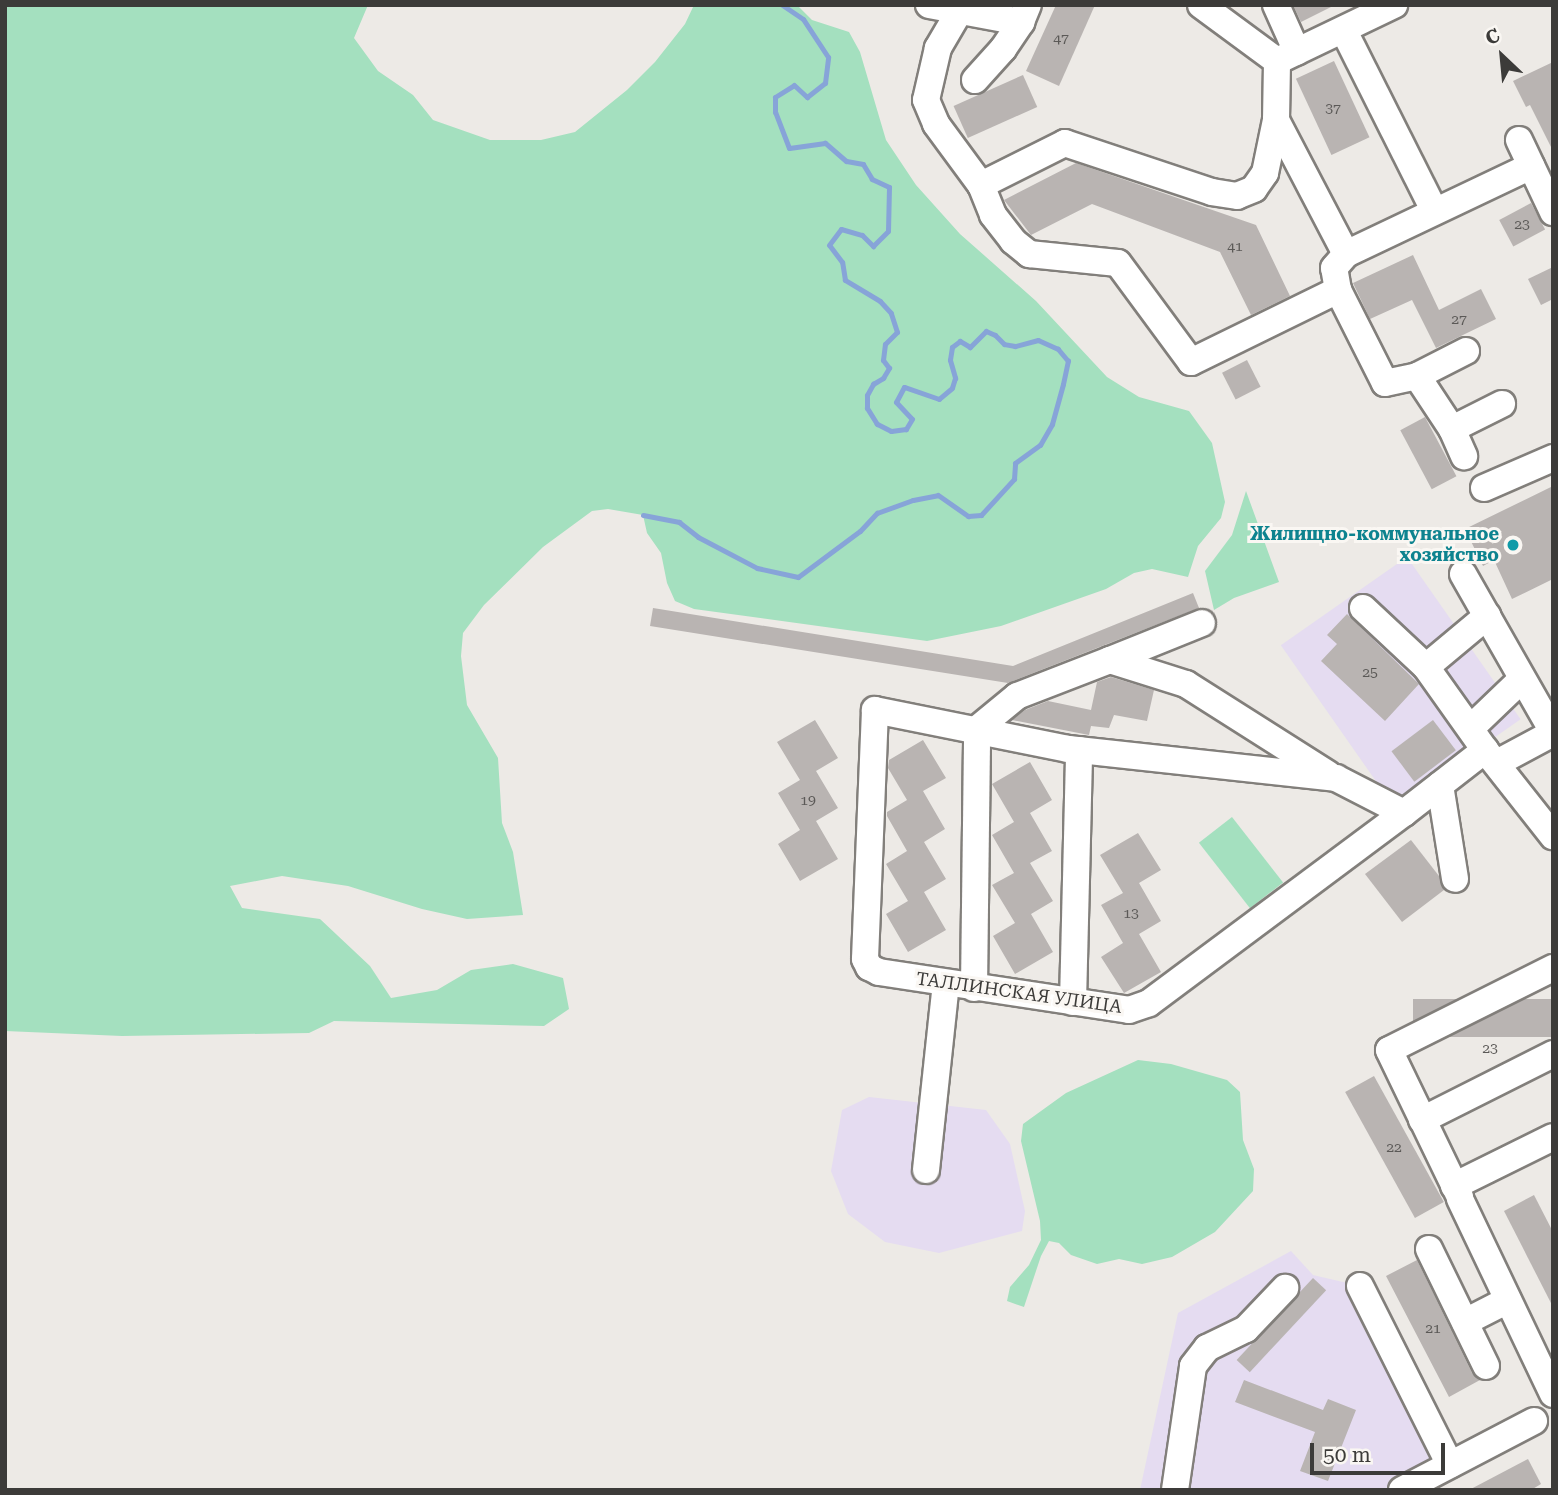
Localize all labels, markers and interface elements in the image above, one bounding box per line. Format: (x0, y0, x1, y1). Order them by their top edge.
north arrow (1467, 21, 1537, 91)
text: С (1482, 23, 1504, 50)
house number: 47 (1053, 30, 1069, 46)
house number: 37 (1325, 100, 1341, 116)
house number: 23 (1514, 216, 1530, 232)
house number: 41 (1227, 238, 1243, 254)
house number: 27 (1451, 311, 1467, 327)
place label: Жилищно-коммунальное хозяйство (1250, 524, 1499, 566)
marker: Жилищно-коммунальное хозяйство (1505, 537, 1521, 553)
house number: 25 (1362, 664, 1378, 680)
house number: 19 (800, 792, 816, 808)
house number: 13 (1123, 905, 1139, 921)
street label: ТАЛЛИНСКАЯ УЛИЦА (915, 968, 1123, 1018)
house number: 23 (1482, 1040, 1498, 1056)
house number: 22 (1386, 1139, 1402, 1155)
house number: 21 (1425, 1320, 1441, 1336)
scale bar (1313, 1428, 1448, 1472)
text: 50 m (1323, 1443, 1371, 1467)

